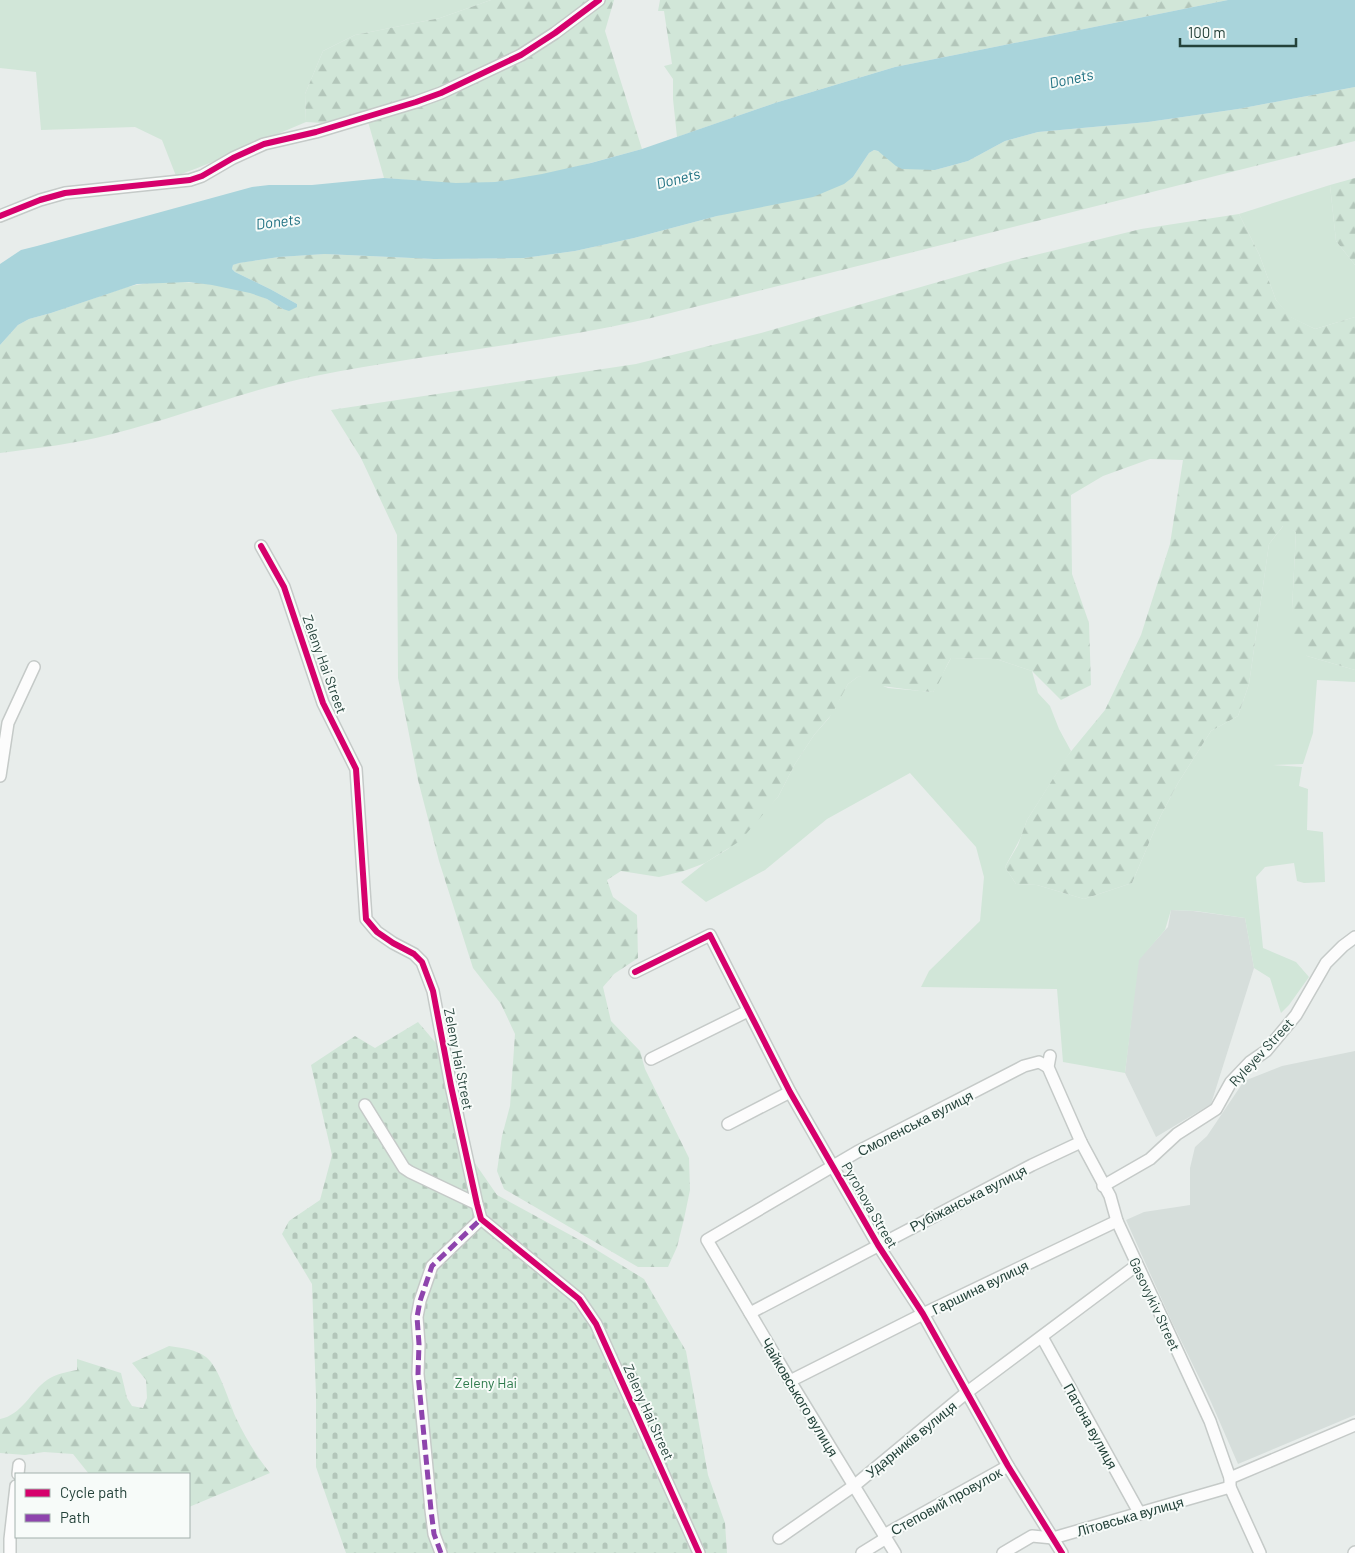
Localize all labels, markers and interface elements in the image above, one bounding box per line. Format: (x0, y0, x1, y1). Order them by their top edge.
scale bar (1180, 15, 1296, 47)
text: 100 m (1188, 23, 1226, 41)
water label: Donets (1047, 65, 1095, 91)
water label: Donets (654, 164, 702, 192)
water label: Donets (255, 209, 301, 233)
street label: Zeleny Hai Street (299, 613, 351, 715)
street label: Zeleny Hai Street (441, 1007, 477, 1111)
street label: Ryleyev Street (1225, 1014, 1297, 1090)
street label: Смоленська вулиця (854, 1086, 976, 1160)
street label: Pyrohova Street (838, 1159, 902, 1251)
street label: Рубіжанська вулиця (907, 1161, 1029, 1235)
street label: Gasovykiv Street (1126, 1255, 1184, 1353)
street label: Гаршина вулиця (929, 1256, 1031, 1318)
street label: Чайковського вулиця (758, 1335, 842, 1459)
street label: Zeleny Hai Street (620, 1361, 678, 1463)
park label: Zeleny Hai (455, 1374, 517, 1391)
street label: Патона вулиця (1060, 1380, 1122, 1472)
street label: Ударників вулиця (862, 1397, 960, 1481)
street label: Степовий провулок (887, 1463, 1005, 1539)
legend (15, 1473, 190, 1538)
text: Cycle path (60, 1483, 127, 1501)
street label: Літовська вулиця (1075, 1493, 1185, 1539)
text: Path (60, 1508, 90, 1526)

